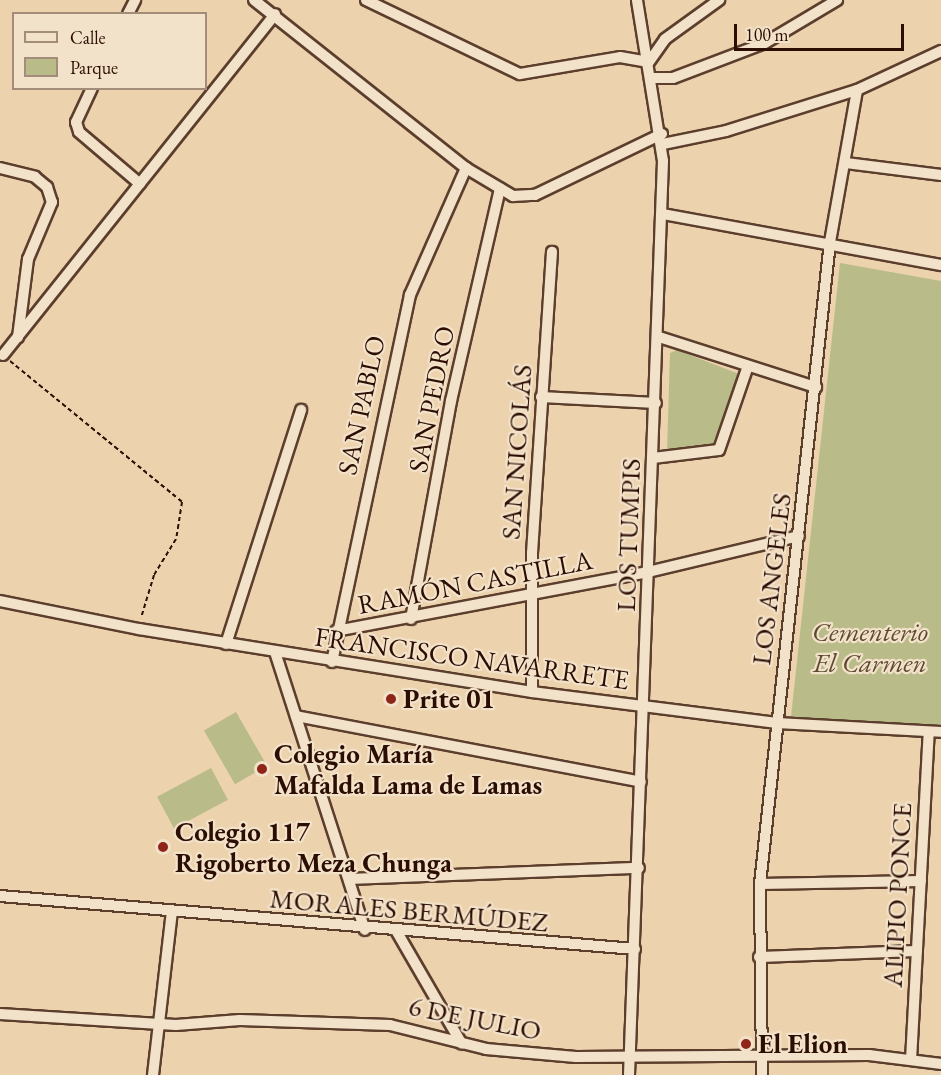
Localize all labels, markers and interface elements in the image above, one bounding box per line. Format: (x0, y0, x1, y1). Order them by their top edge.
legend (12, 12, 207, 90)
scale bar (737, 12, 906, 50)
text: 100 m (745, 23, 789, 46)
text: Calle (70, 26, 106, 49)
text: Parque (70, 56, 118, 79)
street label: SAN PEDRO (401, 323, 461, 475)
street label: SAN PABLO (330, 332, 392, 478)
street label: SAN NICOLÁS (494, 363, 538, 541)
street label: LOS TUMPIS (609, 458, 647, 612)
street label: LOS ANGELES (744, 491, 798, 667)
street label: RAMÓN CASTILLA (355, 543, 595, 621)
park label: Cementerio El Carmen (812, 615, 928, 678)
street label: FRANCISCO NAVARRETE (313, 620, 631, 696)
place label: Prite 01 (403, 683, 495, 715)
marker: Prite 01 (384, 692, 398, 706)
place label: Colegio María Mafalda Lama de Lamas (274, 737, 542, 800)
marker: Colegio María Mafalda Lama de Lamas (255, 762, 269, 776)
street label: ALIPIO PONCE (876, 802, 918, 988)
place label: Colegio 117 Rigoberto Meza Chunga (175, 815, 452, 878)
marker: Colegio 117 Rigoberto Meza Chunga (156, 840, 170, 854)
street label: MORALES BERMÚDEZ (268, 882, 550, 938)
street label: 6 DE JULIO (406, 989, 544, 1047)
place label: El Elion (758, 1028, 848, 1060)
marker: El Elion (739, 1037, 753, 1051)

